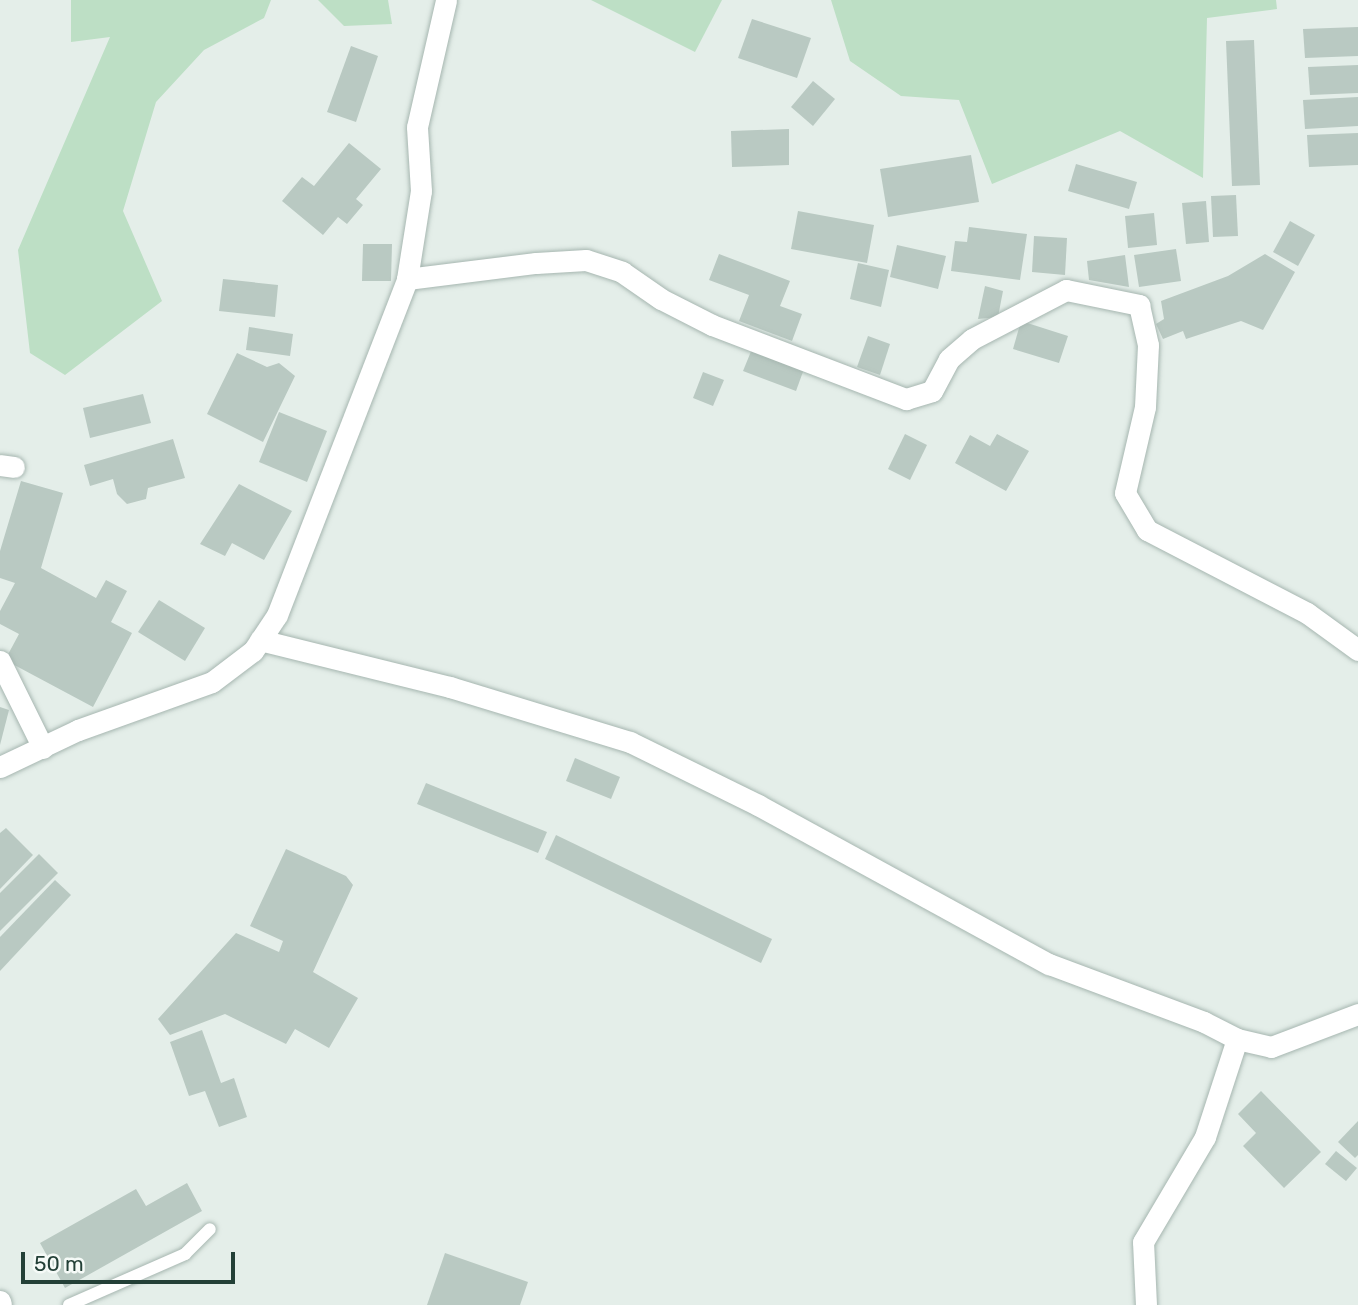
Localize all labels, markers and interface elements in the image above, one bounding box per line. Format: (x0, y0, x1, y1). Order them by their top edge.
scale bar (24, 1238, 238, 1282)
text: 50 m (34, 1251, 84, 1276)

